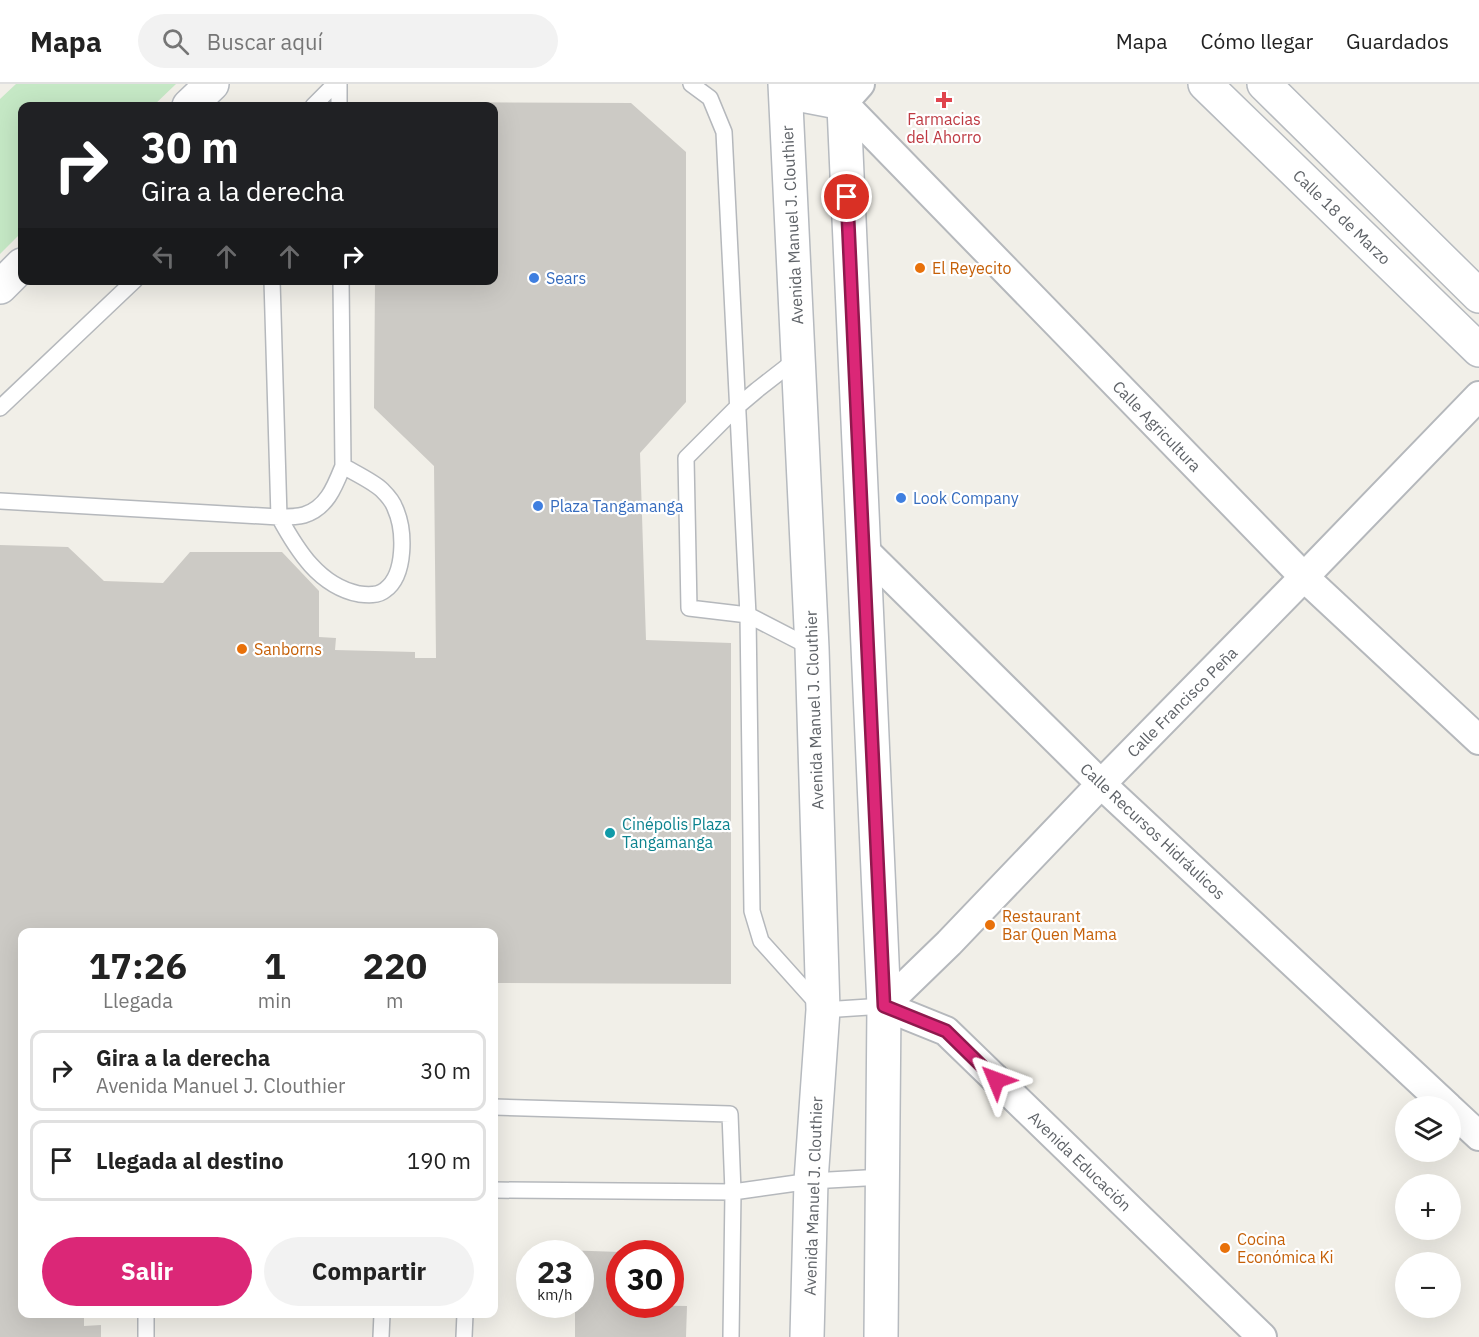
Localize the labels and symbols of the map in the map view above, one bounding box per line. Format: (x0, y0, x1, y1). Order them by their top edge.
marker: Farmacias del Ahorro (937, 93, 951, 107)
place label: Farmacias del Ahorro (906, 109, 982, 147)
street label: Avenida Manuel J. Clouthier (777, 125, 807, 325)
street label: Calle 18 de Marzo (1289, 165, 1395, 269)
pin (821, 171, 872, 222)
place label: El Reyecito (932, 258, 1011, 278)
marker: El Reyecito (913, 261, 927, 275)
place label: Sears (546, 268, 586, 288)
marker: Sears (527, 271, 541, 285)
street label: Calle Agricultura (1109, 376, 1206, 476)
place label: Look Company (913, 488, 1019, 508)
marker: Look Company (894, 491, 908, 505)
place label: Plaza Tangamanga (550, 496, 684, 516)
marker: Plaza Tangamanga (531, 499, 545, 513)
street label: Avenida Manuel J. Clouthier (801, 610, 827, 810)
place label: Sanborns (254, 639, 322, 659)
marker: Sanborns (235, 642, 249, 656)
street label: Calle Francisco Peña (1123, 642, 1242, 761)
street label: Calle Recursos Hidráulicos (1076, 759, 1230, 903)
place label: Cinépolis Plaza Tangamanga (622, 814, 731, 852)
marker: Cinépolis Plaza Tangamanga (603, 826, 617, 840)
place label: Restaurant Bar Quen Mama (1002, 906, 1117, 944)
marker: Restaurant Bar Quen Mama (983, 918, 997, 932)
position arrow (964, 1048, 1028, 1112)
street label: Avenida Manuel J. Clouthier (800, 1096, 826, 1296)
street label: Avenida Educación (1024, 1107, 1136, 1215)
place label: Cocina Económica Ki (1237, 1229, 1334, 1267)
speed limit sign: 30 (606, 1240, 684, 1318)
marker: Cocina Económica Ki (1218, 1241, 1232, 1255)

